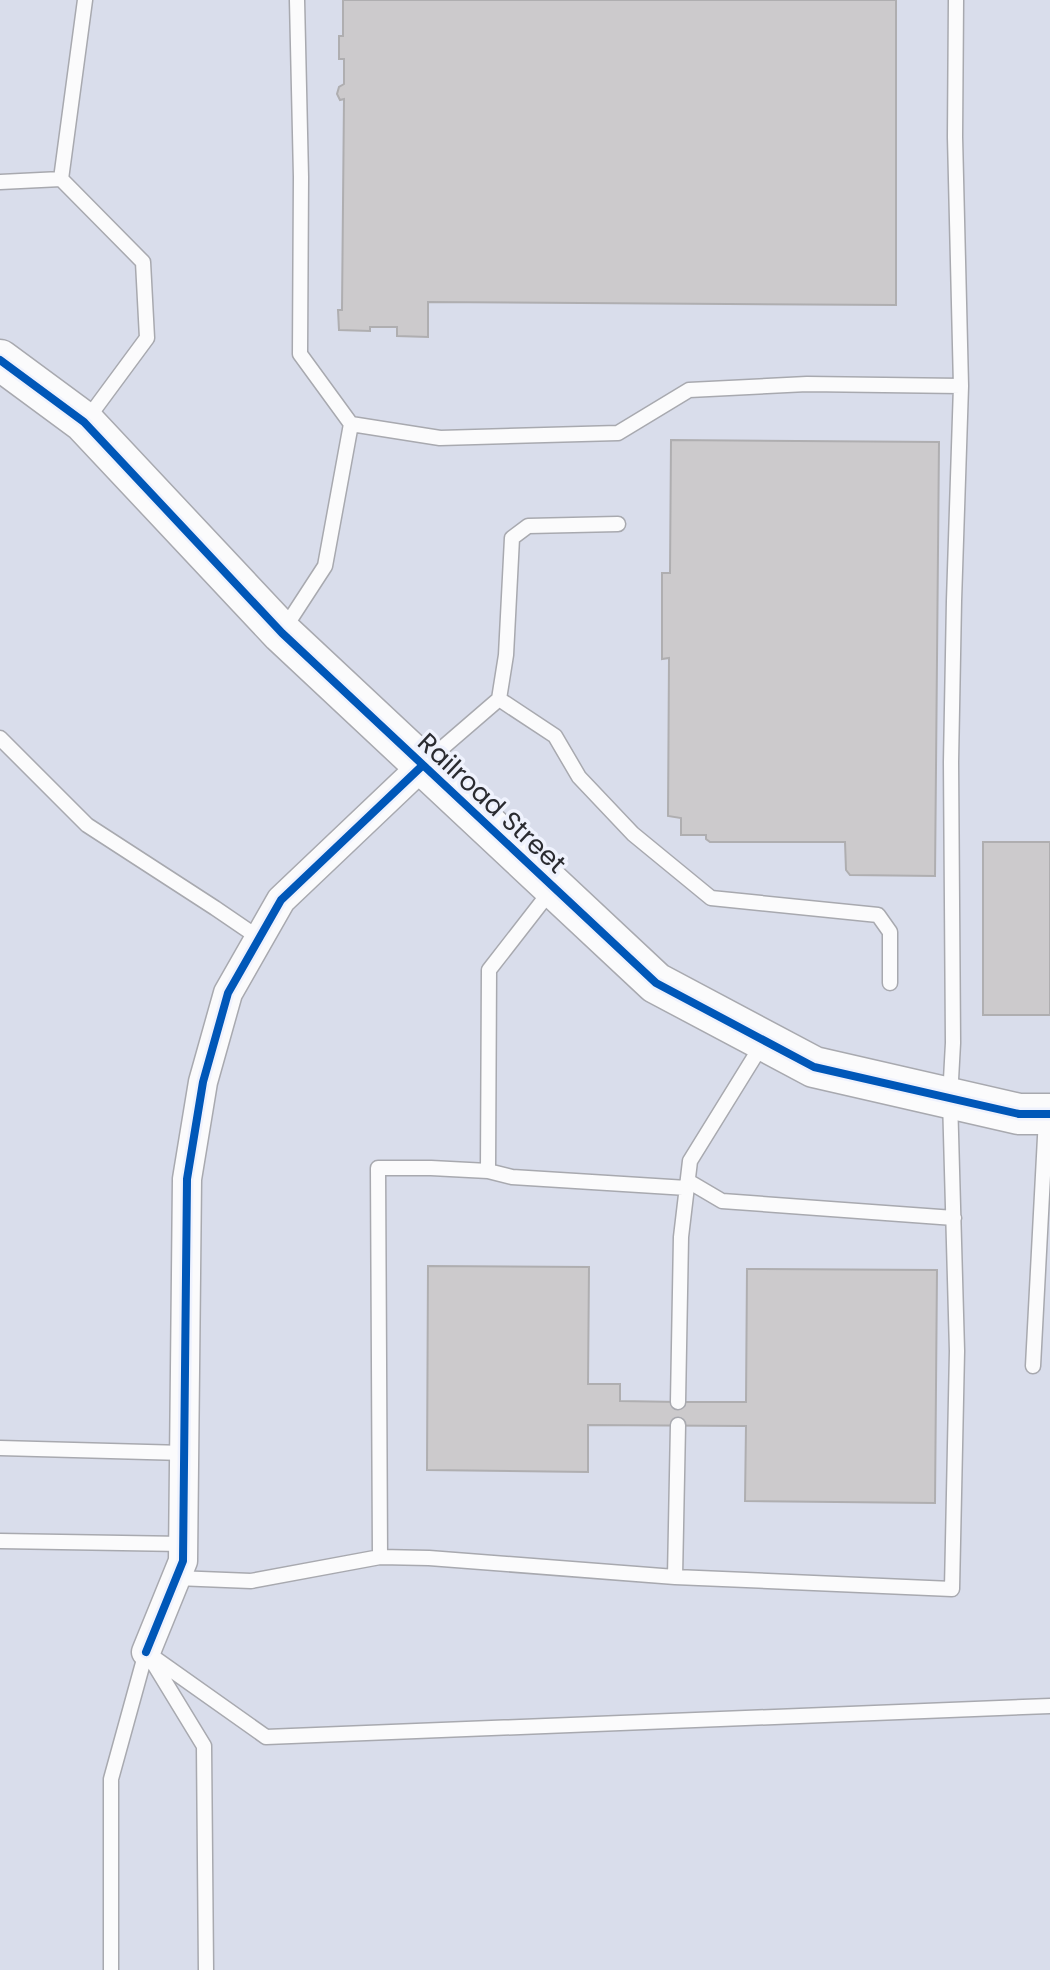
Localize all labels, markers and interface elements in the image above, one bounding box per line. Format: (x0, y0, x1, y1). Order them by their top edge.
street label: Railroad Street (410, 725, 574, 881)

